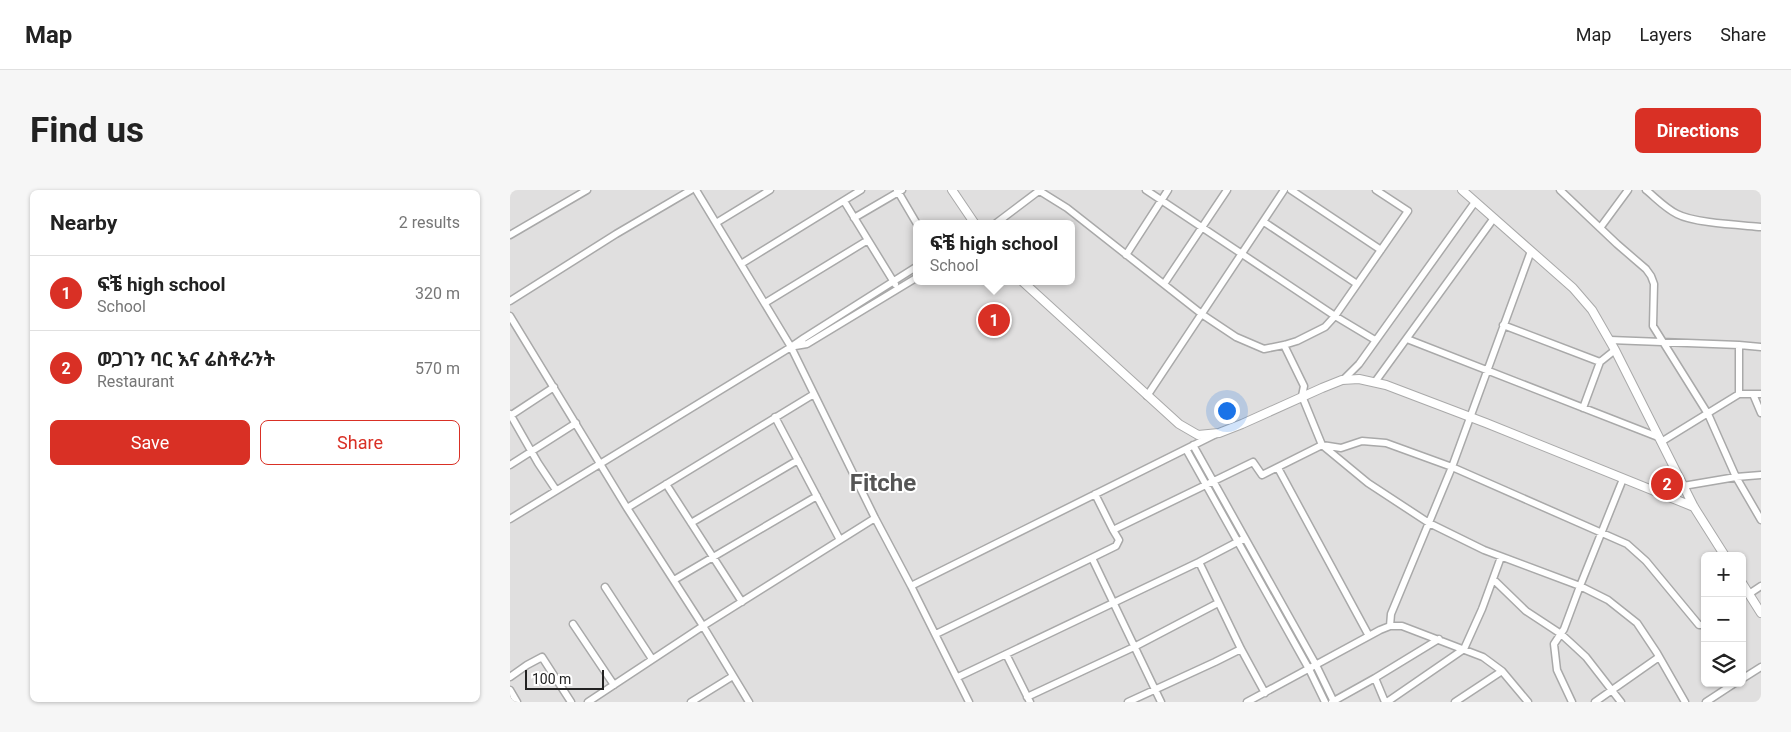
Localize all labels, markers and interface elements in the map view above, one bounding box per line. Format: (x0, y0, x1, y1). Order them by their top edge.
text: Map (25, 21, 72, 49)
text: Map (1576, 24, 1611, 45)
text: Layers (1639, 24, 1692, 45)
text: Share (1720, 24, 1766, 45)
button: Directions (1635, 108, 1761, 153)
text: Find us (30, 110, 144, 151)
text: Nearby (50, 211, 117, 235)
text: 2 results (399, 213, 460, 232)
popup (913, 220, 1075, 285)
text: ፍቼ high school (930, 232, 1058, 255)
text: School (930, 256, 979, 275)
text: ፍቼ high school (97, 273, 226, 296)
text: 1 (61, 284, 71, 303)
text: 320 m (415, 284, 460, 303)
text: School (97, 297, 146, 316)
pin: 1 (978, 301, 1010, 339)
text: ወጋገን ባር እና ሬስቶራንት (97, 348, 275, 371)
text: 2 (61, 359, 71, 378)
text: 570 m (415, 359, 460, 378)
text: Restaurant (97, 372, 174, 391)
your location (1214, 398, 1240, 424)
button: Save (50, 420, 250, 465)
button: Share (260, 420, 460, 465)
pin: 2 (1651, 465, 1683, 503)
district label: Fitche (850, 469, 916, 497)
map controls (1701, 552, 1746, 687)
button: + (1701, 552, 1746, 597)
button: − (1701, 597, 1746, 642)
button: layers (1701, 642, 1746, 687)
scale bar (525, 667, 604, 690)
text: 100 m (532, 671, 571, 687)

